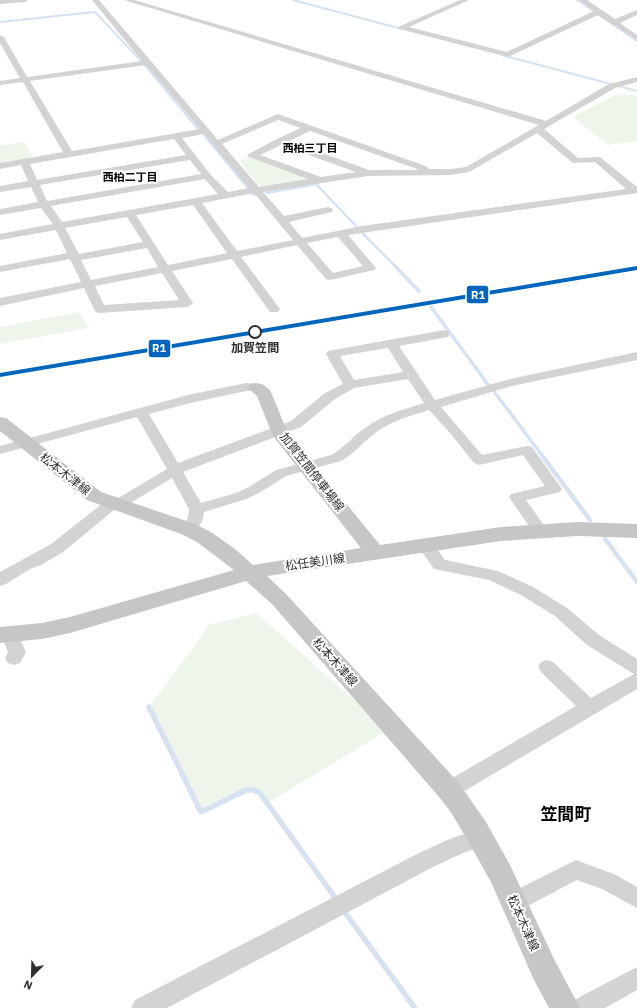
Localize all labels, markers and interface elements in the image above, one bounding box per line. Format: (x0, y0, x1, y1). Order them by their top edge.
district label: 西柏三丁目 (283, 141, 338, 155)
district label: 西柏二丁目 (103, 170, 158, 184)
line badge: R1 (466, 285, 489, 304)
text: R1 (471, 288, 485, 302)
marker: 加賀笠間 (248, 325, 262, 339)
line badge: R1 (148, 339, 171, 358)
place label: 加賀笠間 (231, 340, 279, 355)
text: R1 (152, 341, 166, 355)
street label: 加賀笠間停車場線 (277, 429, 348, 514)
street label: 松本木津線 (37, 449, 94, 498)
street label: 松任美川線 (284, 550, 346, 573)
street label: 松本木津線 (310, 634, 361, 689)
district label: 笠間町 (541, 803, 592, 825)
street label: 松本木津線 (504, 892, 543, 953)
north arrow (12, 956, 52, 996)
text: N (22, 977, 34, 993)

